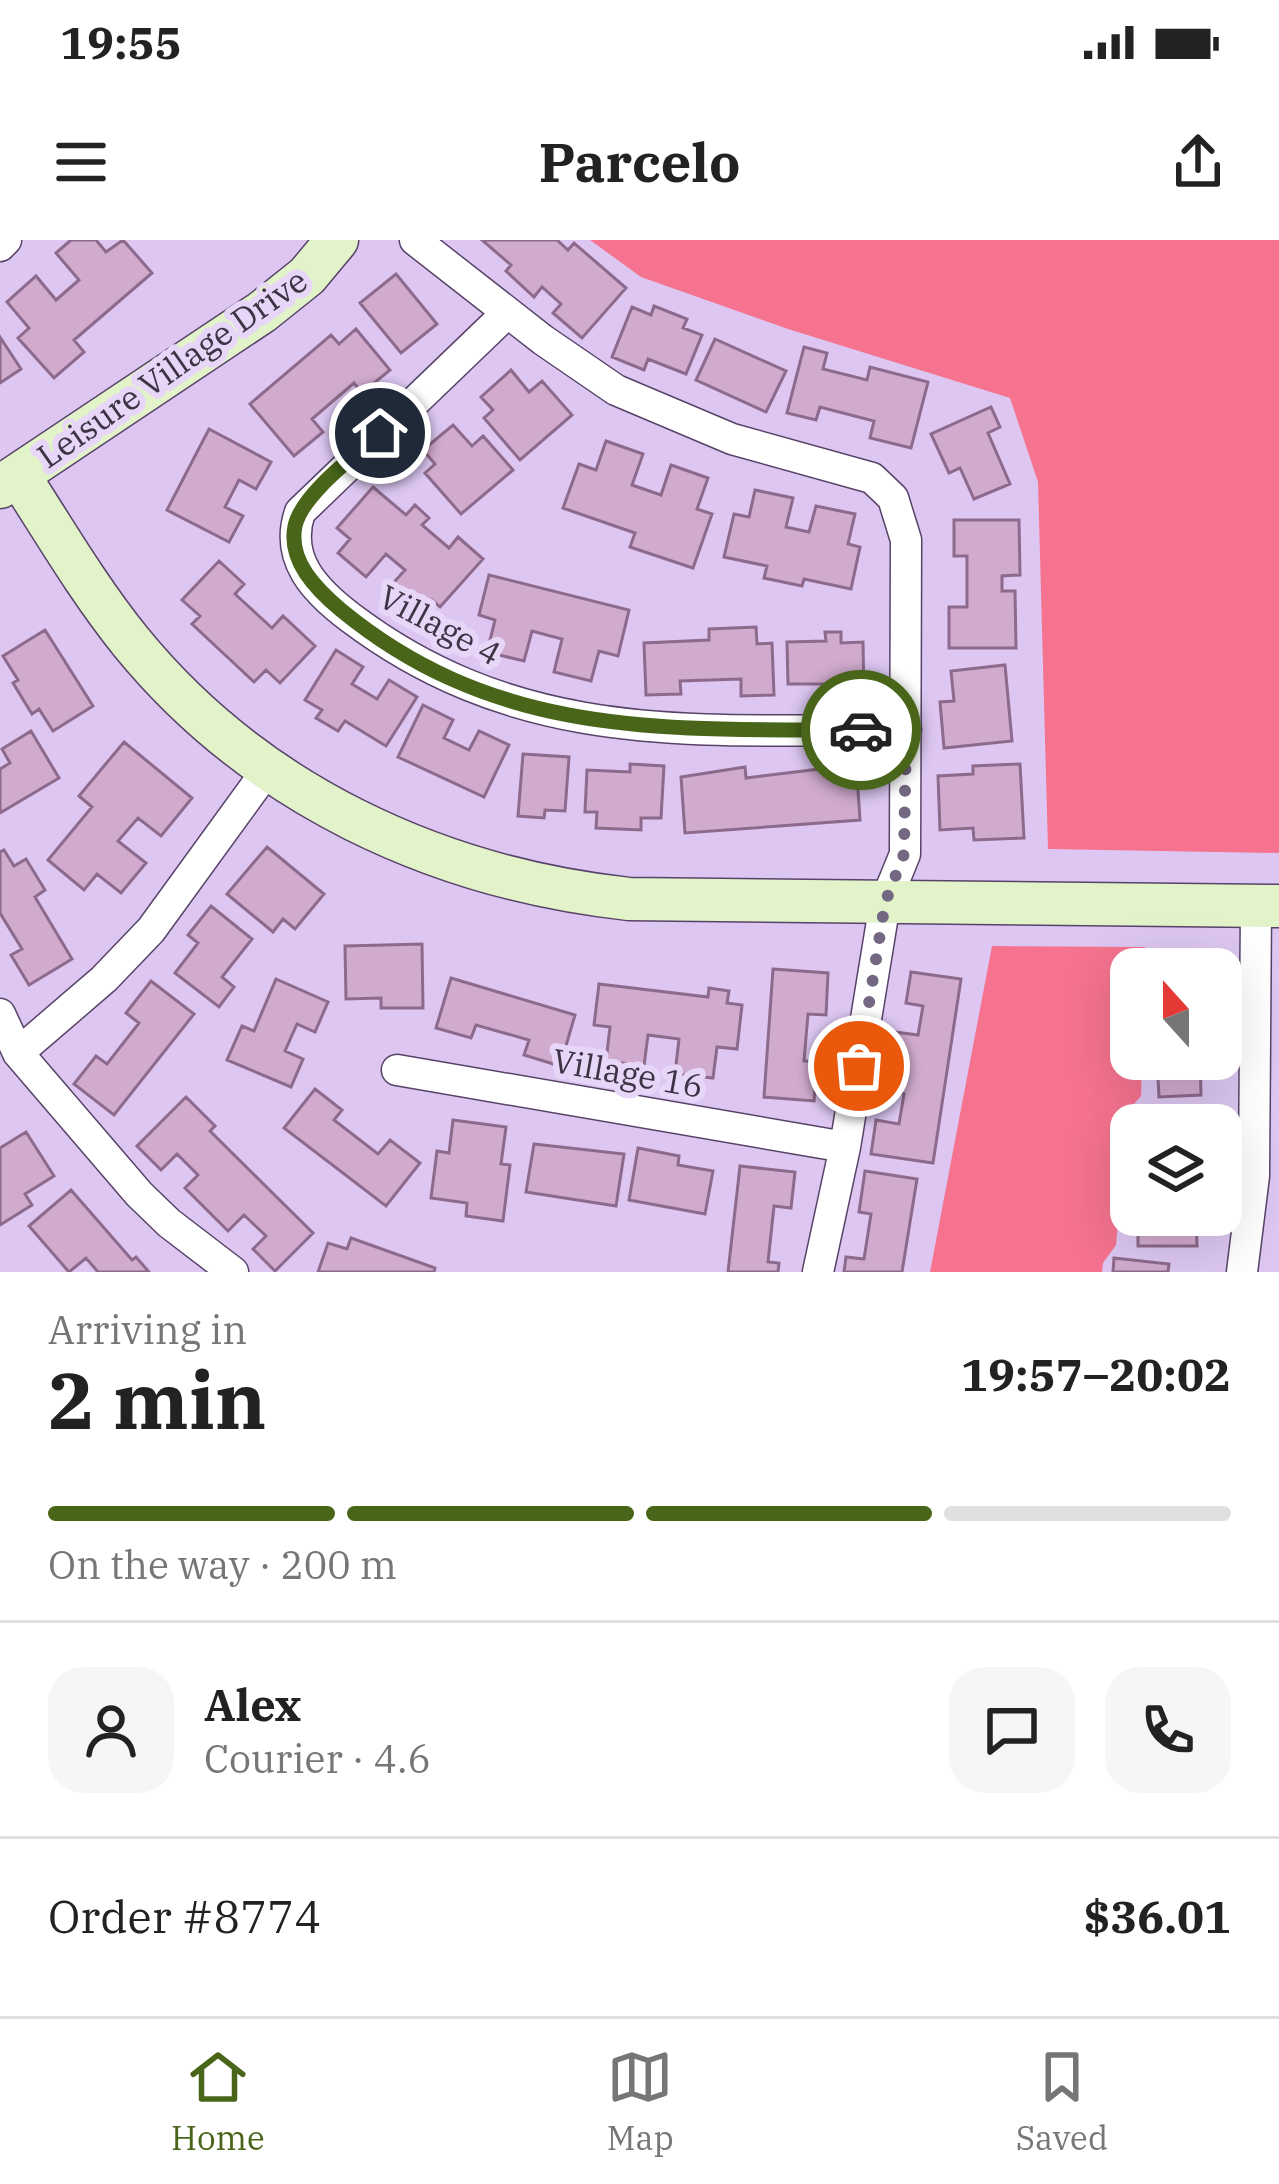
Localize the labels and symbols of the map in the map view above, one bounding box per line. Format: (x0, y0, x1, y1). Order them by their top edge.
street label: Leisure Village Drive (28, 258, 315, 477)
pin (329, 382, 431, 484)
street label: Village 4 (372, 575, 509, 675)
courier (801, 670, 921, 790)
north arrow (1110, 948, 1242, 1080)
pin (808, 1015, 910, 1117)
street label: Village 16 (550, 1038, 707, 1107)

